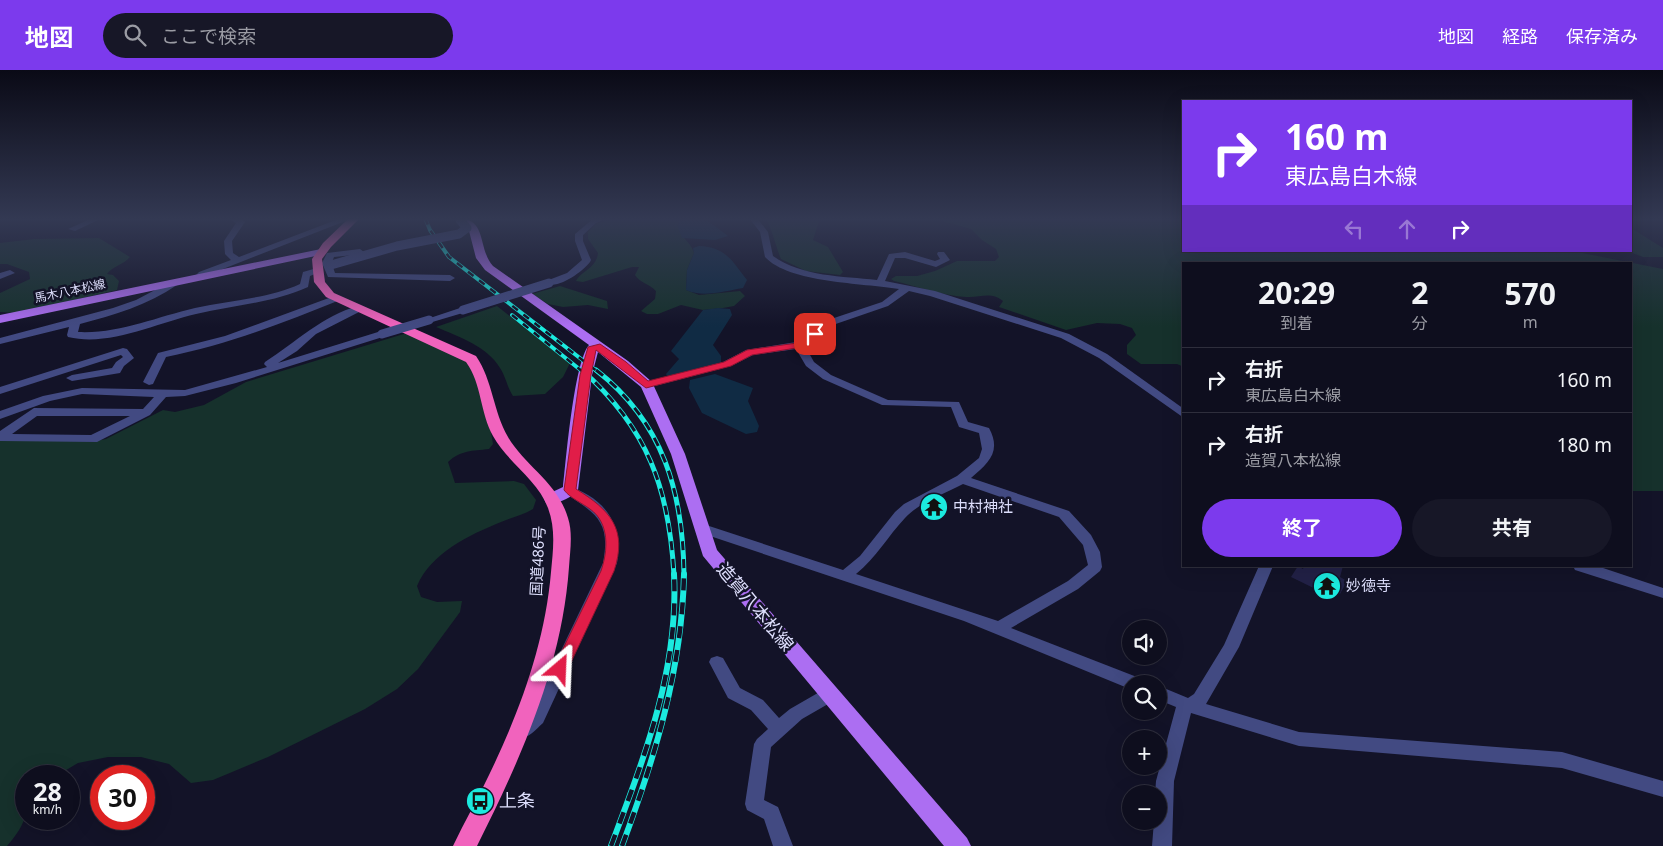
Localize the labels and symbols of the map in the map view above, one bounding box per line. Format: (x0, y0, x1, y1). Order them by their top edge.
street label: 馬木八本松線 (33, 275, 107, 306)
pin (794, 313, 836, 355)
temple icon: 中村神社 (919, 492, 949, 522)
place label: 中村神社 (953, 496, 1013, 516)
street label: 国道486号 (525, 525, 549, 597)
street label: 造賀八本松線 (712, 557, 800, 655)
temple icon: 妙徳寺 (1312, 571, 1342, 601)
place label: 妙徳寺 (1346, 575, 1391, 595)
position arrow (533, 642, 585, 694)
speed limit sign: 30 (90, 765, 155, 830)
bus stop icon: 上条 (465, 786, 495, 816)
place label: 上条 (499, 788, 535, 812)

